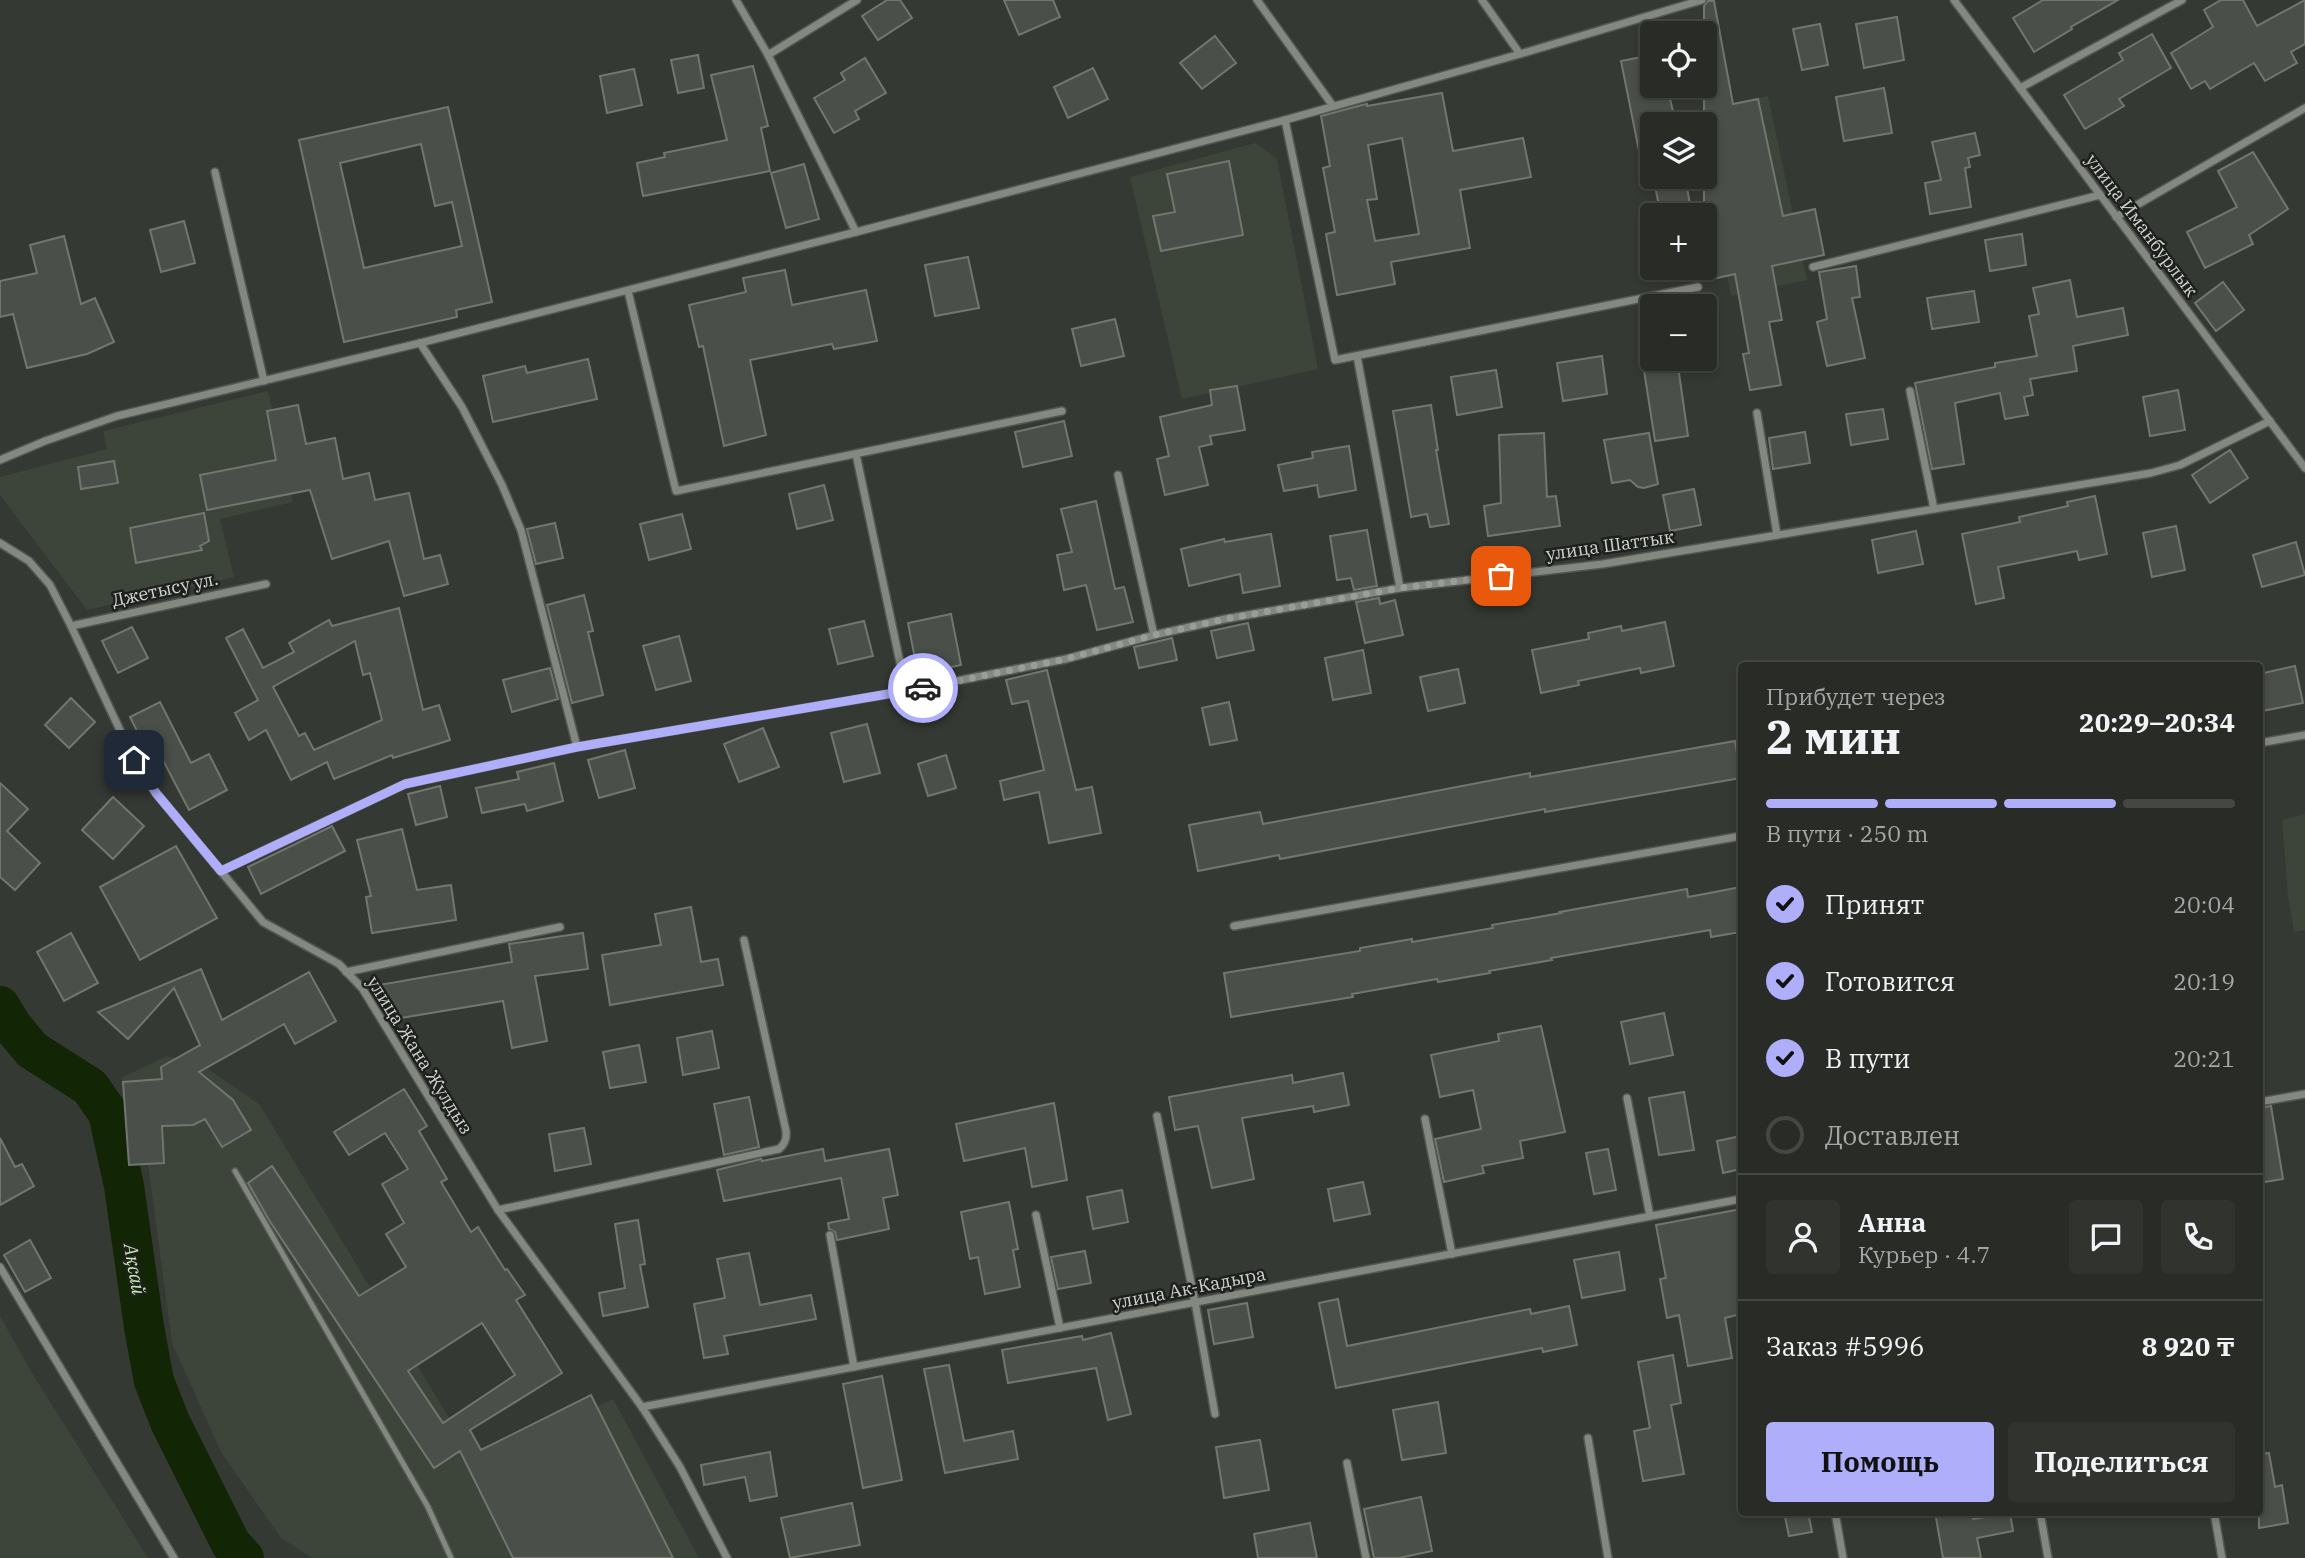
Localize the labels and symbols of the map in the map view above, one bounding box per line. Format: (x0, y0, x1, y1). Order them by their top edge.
street label: улица Иманбурлык (2081, 149, 2204, 301)
street label: улица Шаттык (1544, 525, 1676, 565)
pin (1471, 546, 1531, 606)
street label: Джетысу ул. (110, 567, 220, 611)
courier (888, 653, 958, 723)
pin (104, 730, 164, 790)
street label: улица Жана Жулдыз (362, 972, 478, 1138)
water label: Ақсай (118, 1240, 151, 1297)
street label: улица Ак-Кадыра (1110, 1262, 1268, 1314)

